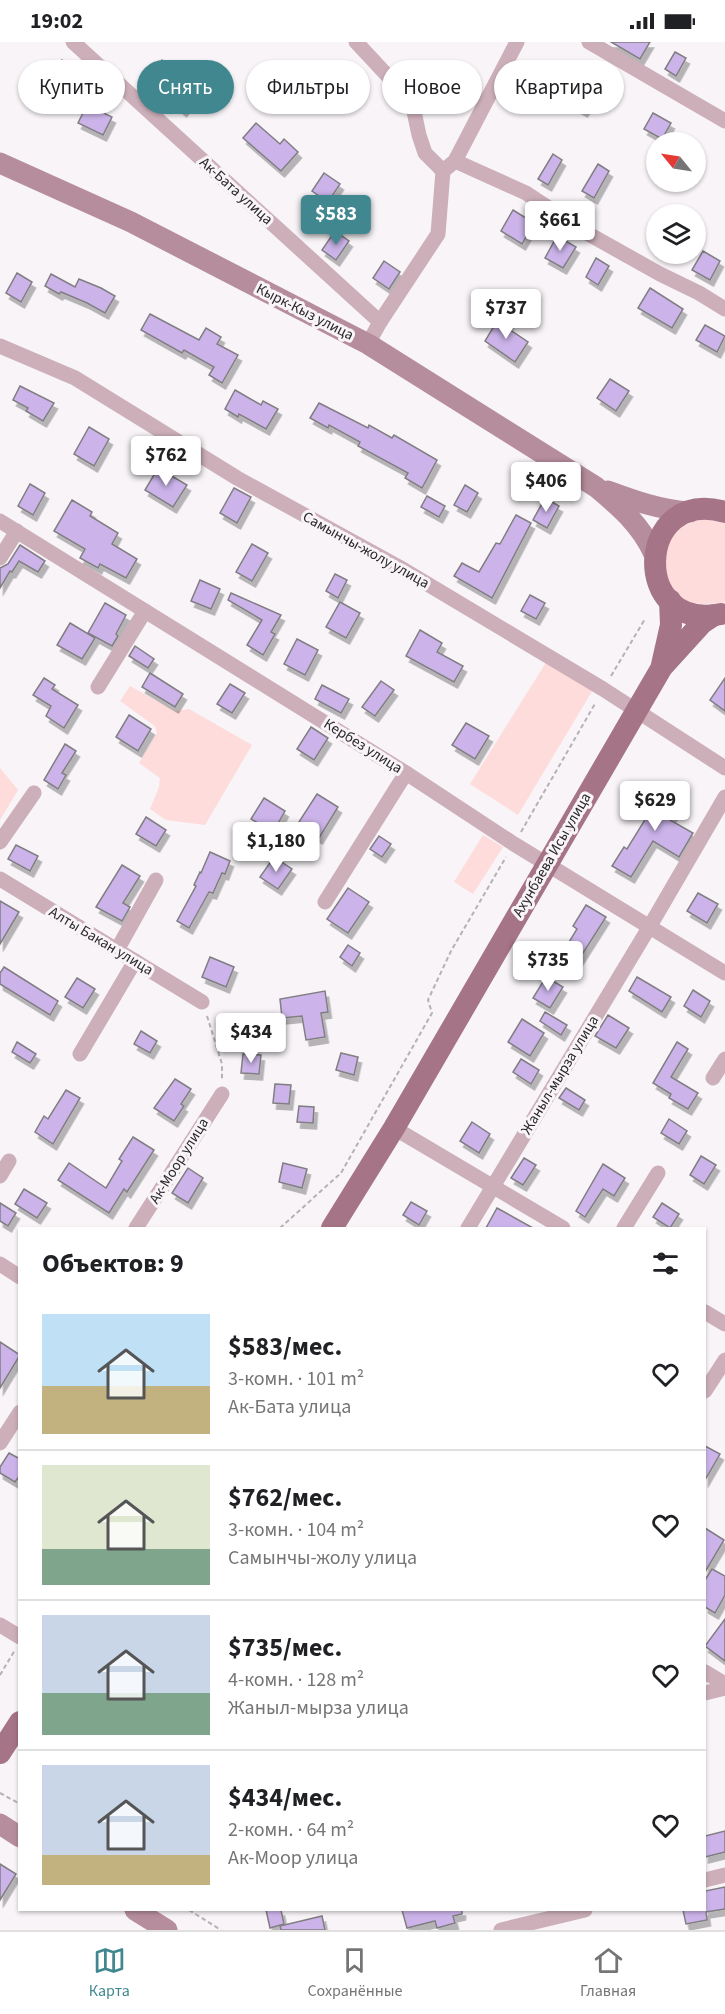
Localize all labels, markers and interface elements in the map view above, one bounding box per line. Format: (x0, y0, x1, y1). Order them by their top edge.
text: 19:02 (30, 5, 83, 37)
chip: Купить (18, 60, 125, 114)
chip: Снять (137, 60, 234, 114)
chip: Фильтры (246, 60, 370, 114)
chip: Новое (382, 60, 482, 114)
chip: Квартира (494, 60, 624, 114)
north arrow (646, 132, 706, 192)
map controls (646, 132, 706, 264)
street label: Ак-Бата улица (195, 152, 277, 230)
pin: $583 (300, 195, 372, 246)
text: $583 (315, 200, 357, 228)
pin: $661 (524, 201, 596, 252)
button: layers (646, 204, 706, 264)
text: $661 (539, 206, 581, 234)
street label: Кырк-Кыз улица (253, 278, 357, 346)
pin: $737 (470, 289, 542, 340)
text: $737 (485, 294, 527, 322)
pin: $762 (130, 436, 202, 487)
text: $762 (145, 441, 187, 469)
pin: $406 (510, 462, 582, 513)
text: $406 (525, 467, 567, 495)
street label: Самынчы-жолу улица (299, 506, 433, 594)
street label: Кербез улица (320, 713, 406, 779)
pin: $629 (619, 781, 691, 832)
text: $629 (634, 786, 676, 814)
street label: Ахунбаева Исы улица (508, 789, 596, 921)
pin: $1,180 (227, 822, 325, 873)
text: $1,180 (247, 827, 305, 855)
street label: Алты Бакан улица (45, 902, 157, 980)
pin: $735 (512, 941, 584, 992)
text: $735 (527, 946, 569, 974)
street label: Жаныл-мырза улица (516, 1011, 604, 1139)
pin: $434 (215, 1013, 287, 1064)
text: $434 (230, 1018, 272, 1046)
street label: Ак-Моор улица (144, 1114, 214, 1208)
text: Объектов: 9 (42, 1245, 184, 1282)
icon: filters (649, 1247, 682, 1280)
text: $583/мес. (228, 1328, 342, 1365)
icon: home (90, 1338, 162, 1410)
icon: heart (649, 1358, 682, 1391)
text: 3-комн. · 101 m² (228, 1365, 364, 1393)
text: Ак-Бата улица (228, 1393, 351, 1421)
text: $762/мес. (228, 1479, 342, 1516)
icon: home (90, 1489, 162, 1561)
icon: heart (649, 1509, 682, 1542)
text: 3-комн. · 104 m² (228, 1516, 364, 1544)
text: Самынчы-жолу улица (228, 1544, 417, 1572)
text: $735/мес. (228, 1629, 342, 1666)
icon: home (90, 1639, 162, 1711)
icon: heart (649, 1659, 682, 1692)
text: 4-комн. · 128 m² (228, 1666, 364, 1694)
text: Жаныл-мырза улица (228, 1694, 409, 1722)
text: $434/мес. (228, 1779, 342, 1816)
icon: home (90, 1789, 162, 1861)
icon: heart (649, 1809, 682, 1842)
text: 2-комн. · 64 m² (228, 1816, 354, 1844)
text: Ак-Моор улица (228, 1844, 358, 1872)
tab: Карта (89, 1944, 130, 2002)
tab: Сохранённые (307, 1944, 402, 2002)
tab: Главная (580, 1944, 636, 2002)

